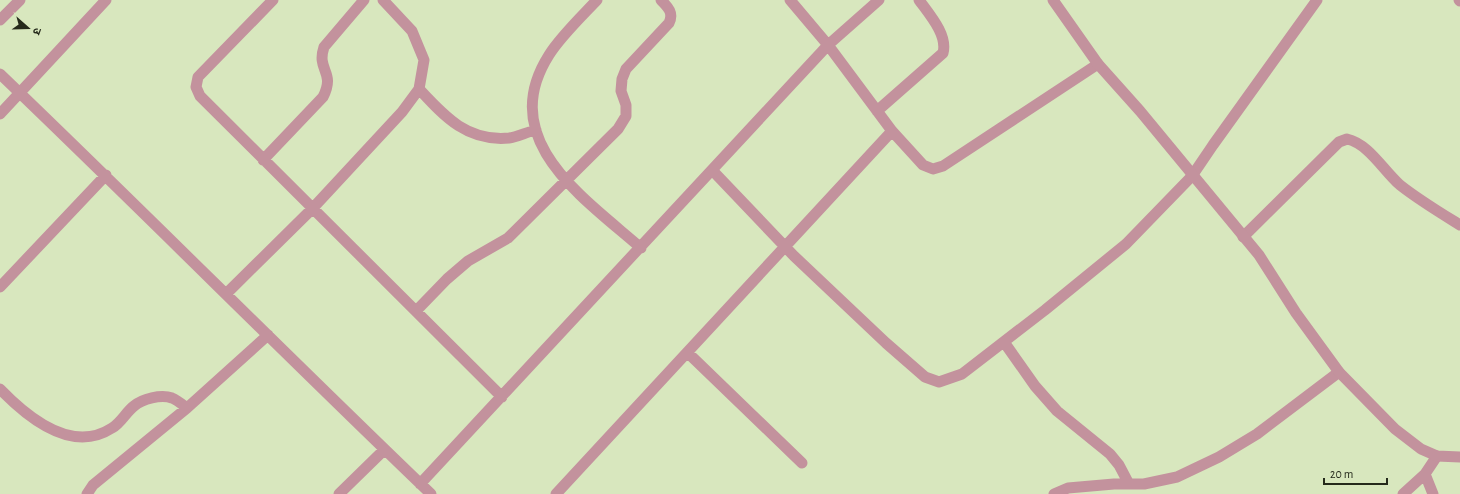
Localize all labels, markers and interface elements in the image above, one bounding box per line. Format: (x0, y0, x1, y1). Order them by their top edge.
north arrow (8, 8, 48, 48)
text: उ (30, 26, 43, 37)
scale bar (1324, 460, 1387, 486)
text: 20 m (1330, 468, 1353, 480)

